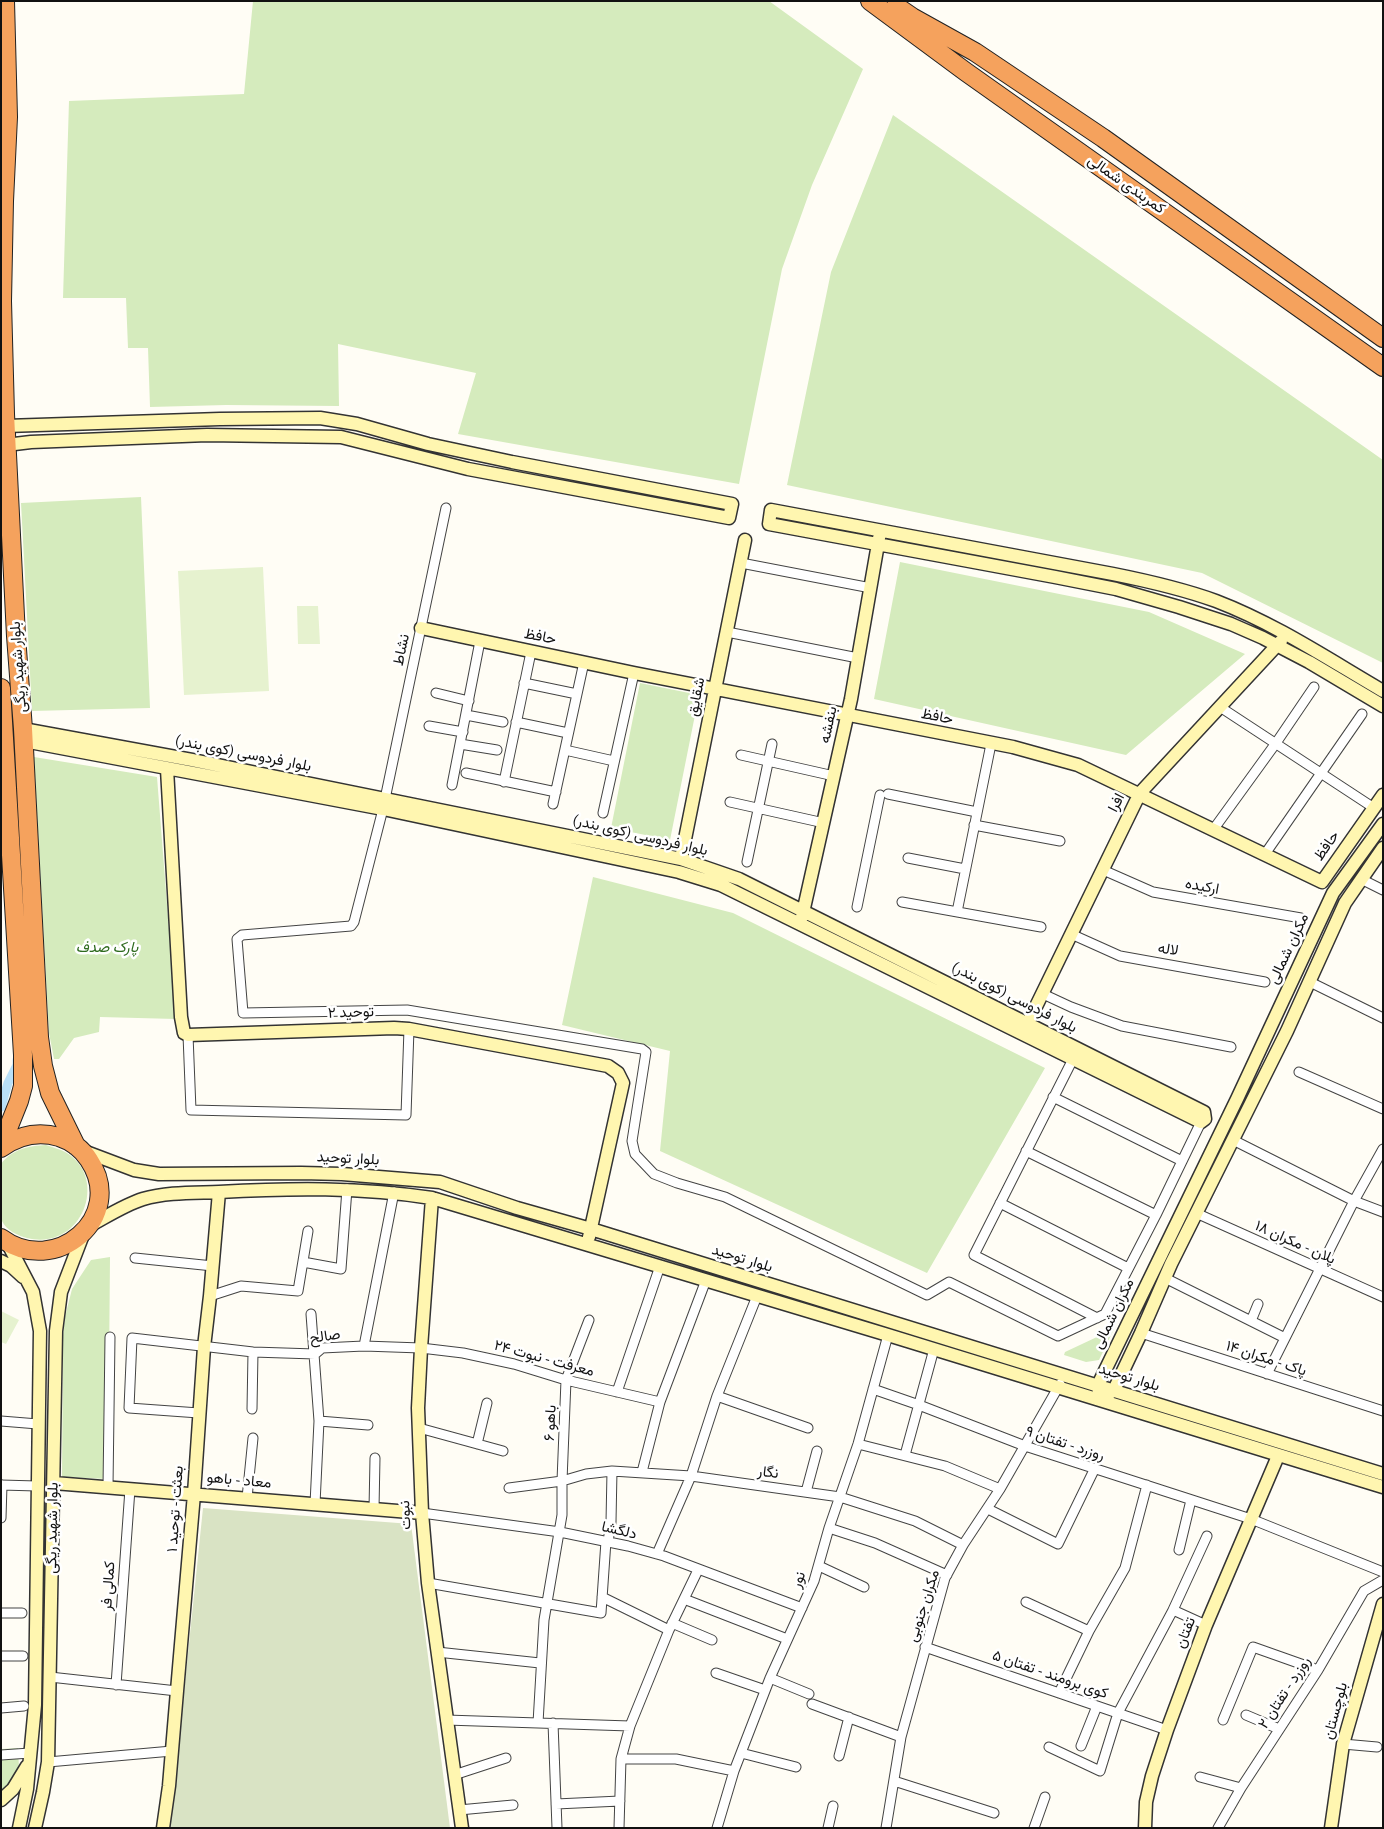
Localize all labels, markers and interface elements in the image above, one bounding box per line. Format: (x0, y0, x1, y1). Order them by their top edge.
street label: کمربندی شمالی (1084, 152, 1168, 218)
street label: بلوار شهید ریگی (7, 621, 31, 713)
street label: حافظ (522, 625, 558, 649)
street label: نشاط (390, 632, 414, 668)
street label: شقایق (684, 676, 710, 718)
street label: بنفشه (816, 705, 842, 745)
street label: حافظ (919, 705, 955, 729)
street label: بلوار فردوسی (کوی بندر) (173, 732, 313, 776)
street label: افرا (1105, 791, 1129, 815)
street label: بلوار فردوسی (کوی بندر) (570, 812, 710, 860)
street label: حافظ (1310, 828, 1344, 864)
street label: ارکیده (1184, 875, 1220, 899)
street label: مکران شمالی (1265, 911, 1313, 987)
park label: پارک صدف (76, 939, 138, 957)
street label: لاله (1156, 939, 1180, 961)
street label: بلوار فردوسی (کوی بندر) (948, 959, 1080, 1037)
street label: توحید ۲ (328, 1003, 374, 1023)
street label: بلوار توحید (316, 1148, 380, 1170)
street label: پلان - مکران ۱۸ (1252, 1217, 1338, 1269)
street label: بلوار توحید (709, 1241, 775, 1277)
street label: مکران شمالی (1089, 1276, 1139, 1352)
street label: صالح (308, 1326, 342, 1348)
street label: معرفت - نبوت ۲۴ (492, 1337, 596, 1381)
street label: پاک - مکران ۱۴ (1223, 1337, 1309, 1381)
street label: بلوار توحید (1096, 1360, 1162, 1396)
street label: باهو ۶ (541, 1404, 561, 1442)
street label: روزرد - تفتان ۹ (1023, 1423, 1107, 1465)
street label: نگار (756, 1463, 780, 1483)
street label: بعثت - توحید ۱ (164, 1465, 188, 1553)
street label: معاد - باهو (206, 1469, 272, 1493)
street label: بلوار شهید ریگی (43, 1482, 63, 1574)
street label: نبوت (396, 1500, 416, 1530)
street label: دلگشا (600, 1518, 638, 1544)
street label: کمالی فر (98, 1561, 120, 1611)
street label: مکران جنوبی (904, 1568, 944, 1644)
street label: نور (788, 1569, 810, 1591)
street label: تفتان (1172, 1615, 1200, 1651)
street label: کوی برومند - تفتان ۵ (990, 1647, 1110, 1703)
street label: روزرد - تفتان ۲ (1255, 1653, 1315, 1733)
street label: بلوچستان (1320, 1680, 1352, 1742)

